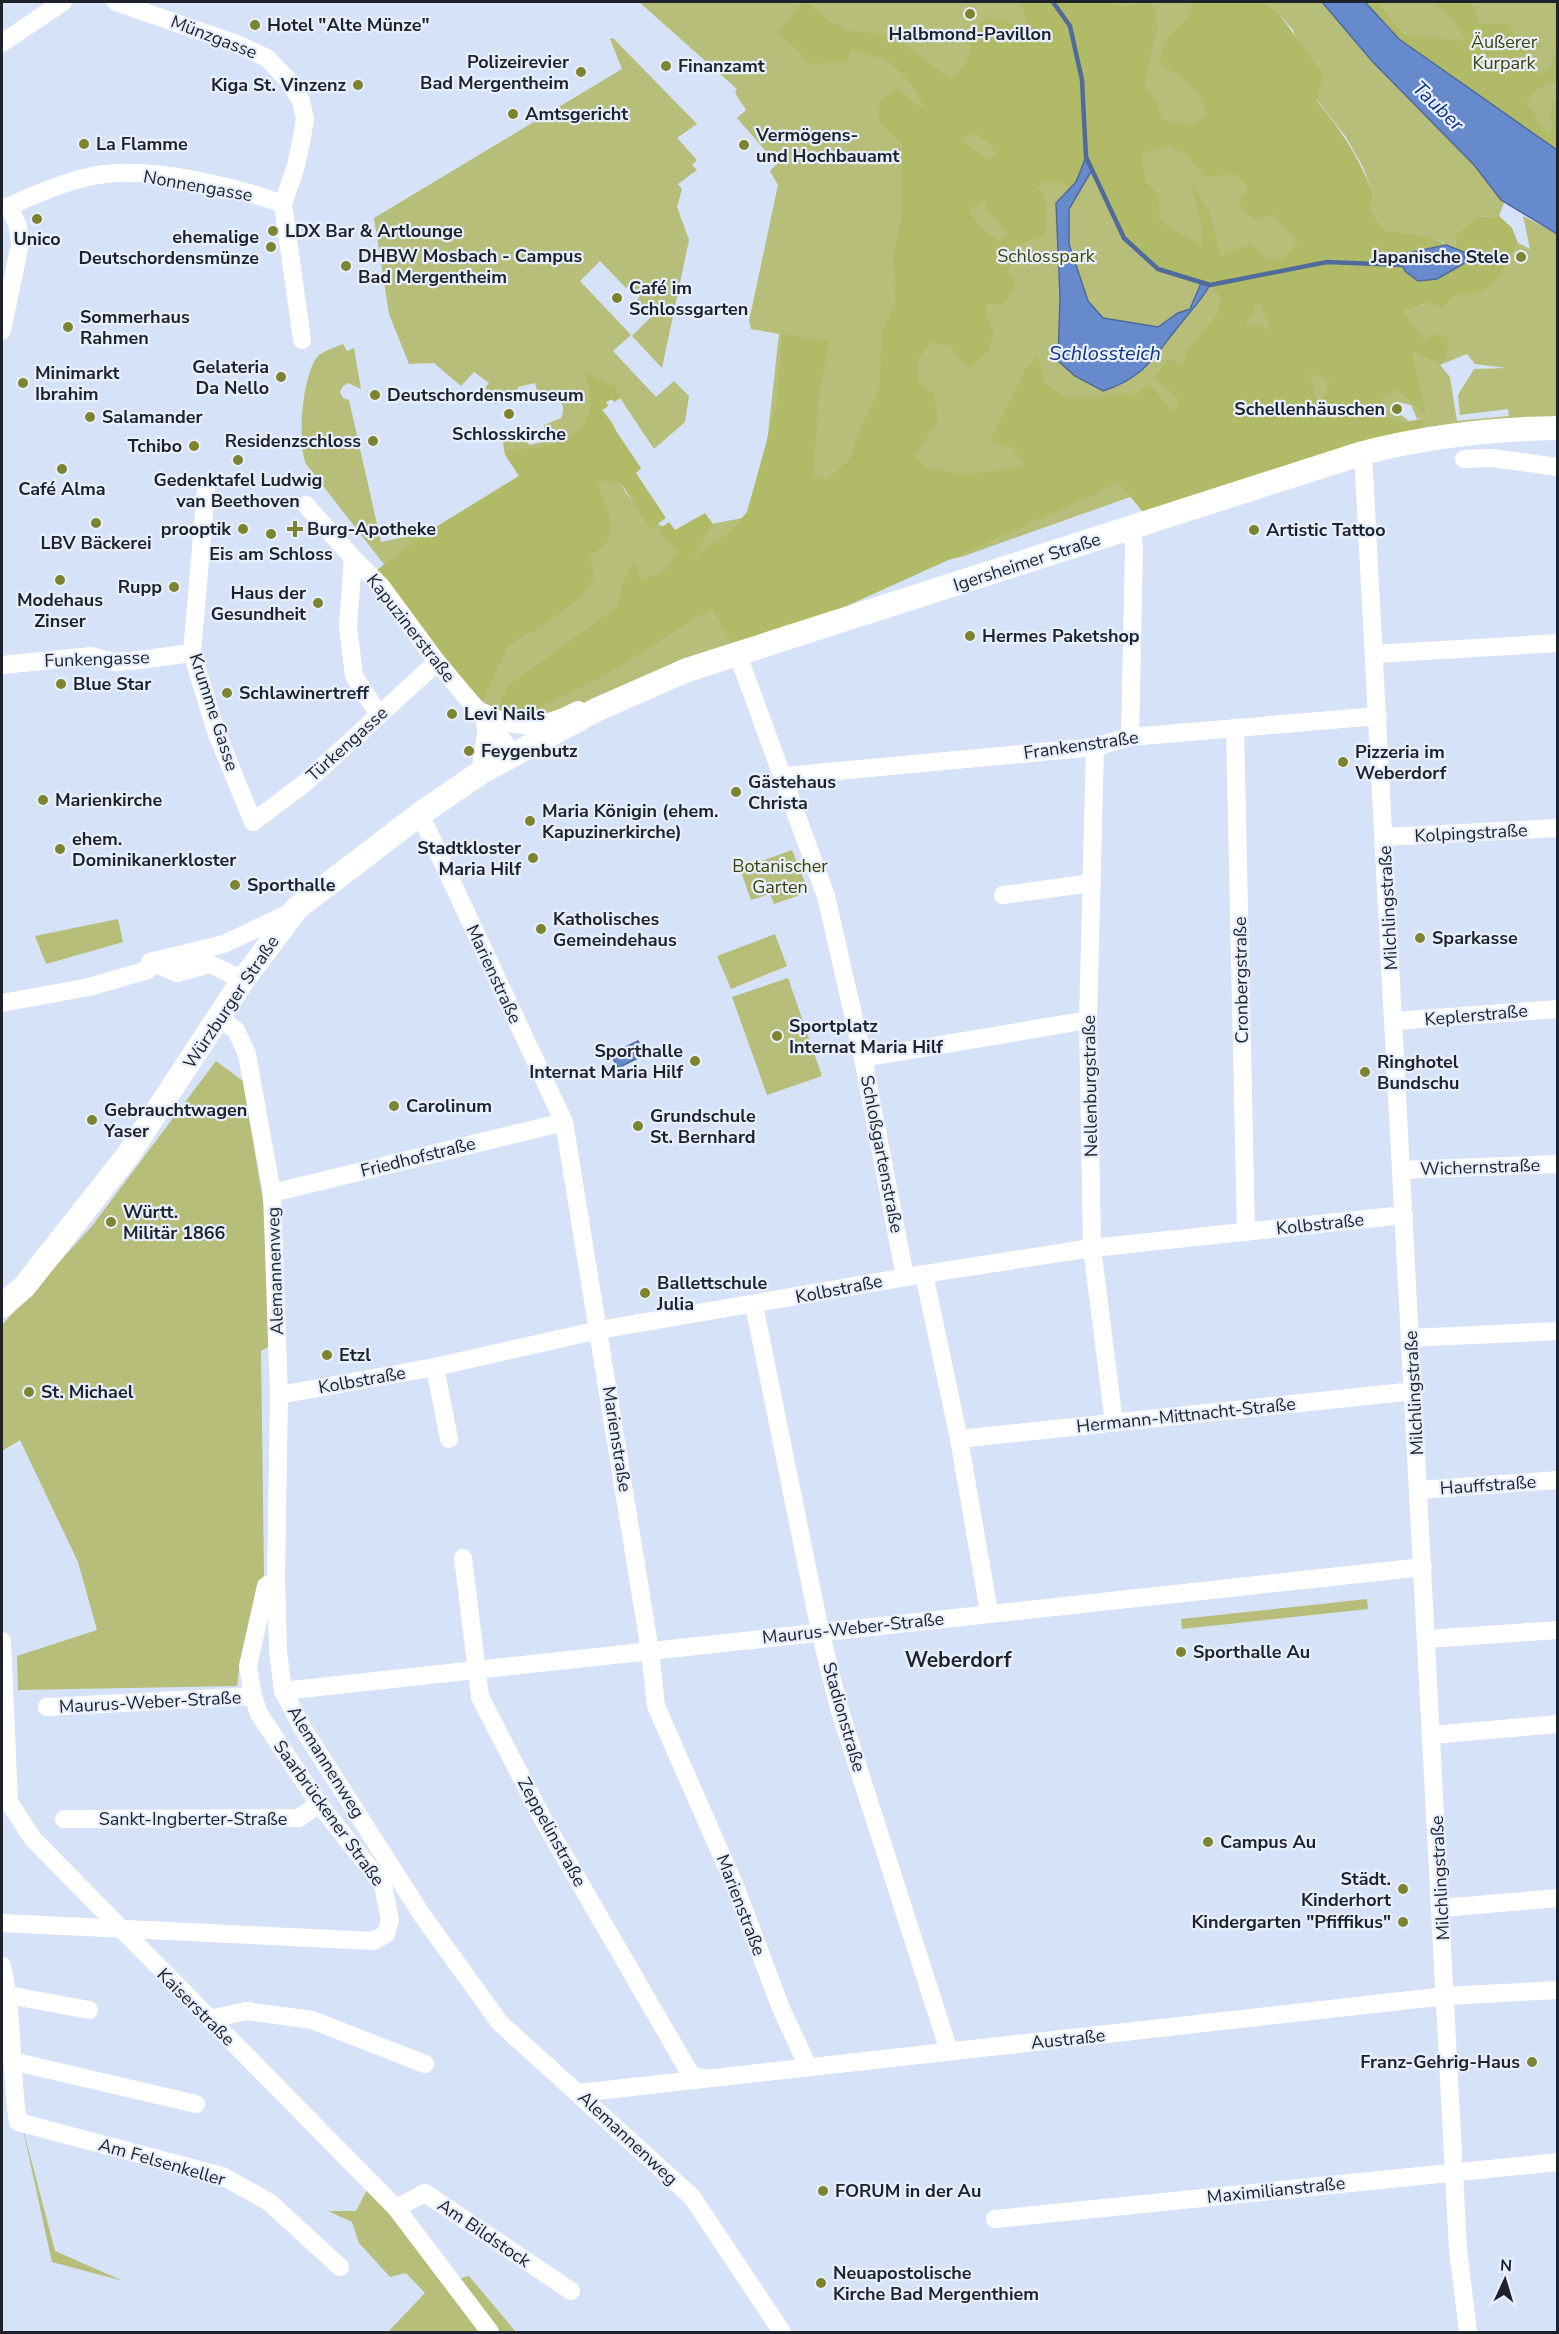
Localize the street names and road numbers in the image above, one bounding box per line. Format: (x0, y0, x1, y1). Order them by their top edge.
street label: Münzgasse (167, 10, 261, 64)
street label: Nonnengasse (141, 165, 255, 207)
street label: Igersheimer Straße (950, 527, 1104, 597)
street label: Kapuzinerstraße (361, 569, 461, 687)
street label: Funkengasse (44, 645, 150, 673)
street label: Krumme Gasse (184, 650, 244, 774)
street label: Türkengasse (301, 701, 393, 787)
street label: Frankenstraße (1022, 725, 1140, 765)
street label: Kolpingstraße (1414, 818, 1528, 848)
street label: Milchlingstraße (1373, 845, 1403, 971)
street label: Cronbergstraße (1228, 916, 1254, 1044)
street label: Marienstraße (461, 921, 527, 1027)
street label: Würzburger Straße (177, 931, 285, 1073)
street label: Keplerstraße (1423, 999, 1529, 1031)
street label: Nellenburgstraße (1077, 1015, 1103, 1157)
street label: Schloßgartenstraße (855, 1073, 909, 1235)
street label: Friedhofstraße (358, 1131, 478, 1183)
street label: Wichernstraße (1420, 1153, 1540, 1181)
street label: Alemannenweg (261, 1207, 289, 1335)
street label: Kolbstraße (1275, 1207, 1365, 1241)
street label: Kolbstraße (793, 1269, 885, 1309)
street label: Milchlingstraße (1399, 1330, 1429, 1456)
street label: Kolbstraße (316, 1361, 408, 1399)
street label: Marienstraße (597, 1384, 637, 1494)
street label: Hermann-Mittnacht-Straße (1075, 1392, 1297, 1438)
street label: Hauffstraße (1439, 1470, 1537, 1500)
street label: Maurus-Weber-Straße (761, 1607, 945, 1649)
street label: Stadionstraße (817, 1659, 871, 1775)
street label: Maurus-Weber-Straße (58, 1685, 242, 1719)
street label: Alemannenweg (282, 1701, 370, 1823)
street label: Saarbrückener Straße (268, 1735, 390, 1891)
street label: Zeppelinstraße (512, 1773, 592, 1891)
street label: Sankt-Ingberter-Straße (99, 1807, 287, 1831)
street label: Milchlingstraße (1425, 1815, 1455, 1941)
street label: Marienstraße (711, 1851, 771, 1959)
street label: Kaiserstraße (152, 1963, 240, 2051)
street label: Austraße (1030, 2023, 1106, 2055)
street label: Alemannenweg (573, 2086, 683, 2190)
street label: Am Felsenkeller (96, 2132, 229, 2192)
street label: Maximilianstraße (1206, 2171, 1346, 2209)
street label: Am Bildstock (433, 2193, 536, 2274)

